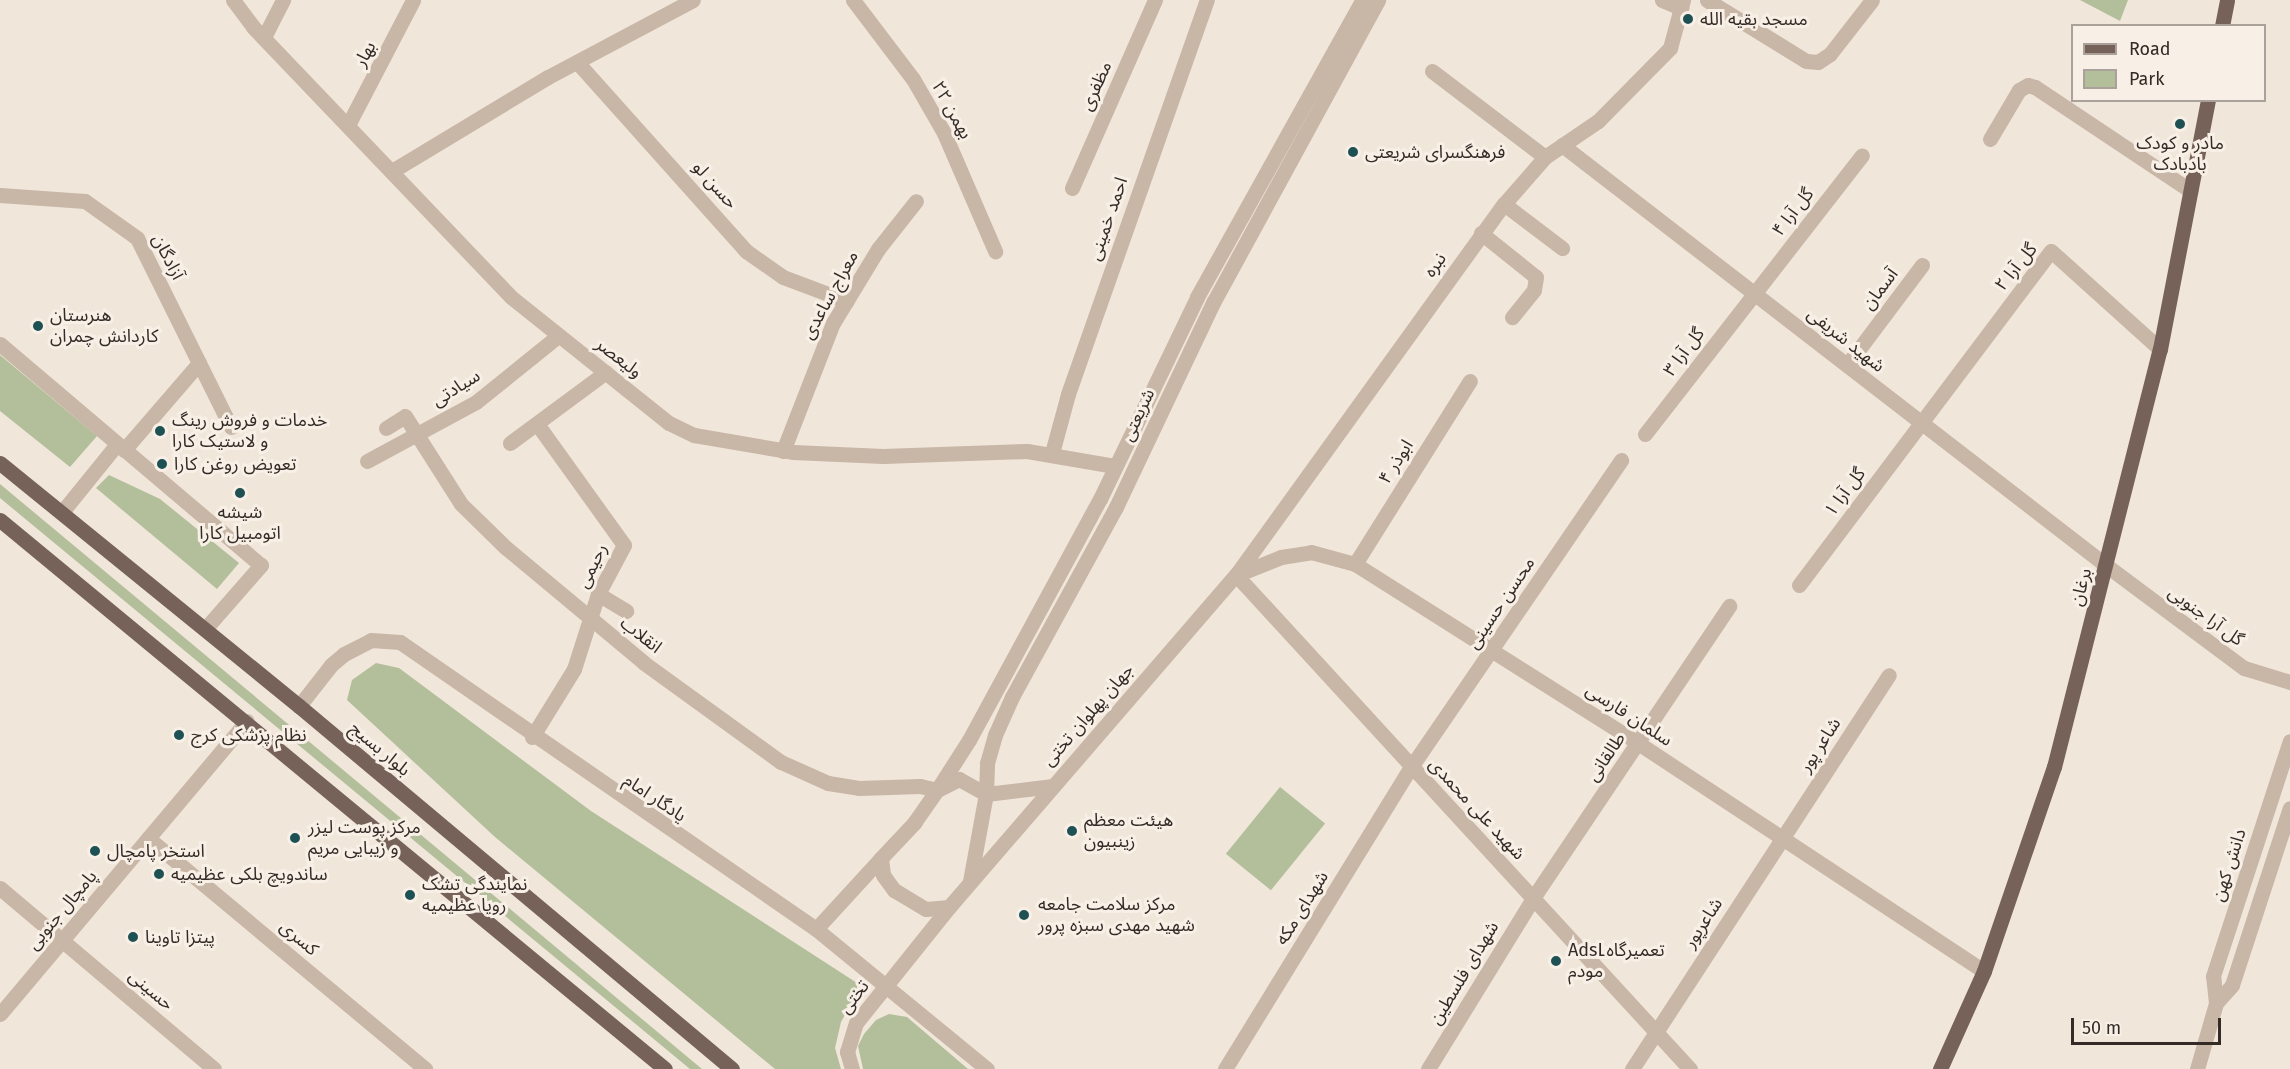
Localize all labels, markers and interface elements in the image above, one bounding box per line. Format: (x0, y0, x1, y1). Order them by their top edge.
place label: مسجد بقیه الله (1700, 8, 1808, 30)
marker: مسجد بقیه الله (1681, 12, 1695, 26)
legend (2071, 24, 2266, 102)
street label: بهار (349, 37, 381, 71)
text: Road (2129, 38, 2171, 60)
street label: مظفری (1076, 58, 1116, 114)
text: Park (2129, 68, 2164, 90)
street label: ۲۲ بهمن (927, 77, 977, 143)
marker: مادر و کودک بادبادک (2173, 117, 2187, 131)
place label: مادر و کودک بادبادک (2136, 133, 2224, 176)
place label: فرهنگسرای شریعتی (1365, 141, 1505, 163)
marker: فرهنگسرای شریعتی (1346, 145, 1360, 159)
street label: حسن لو (688, 157, 742, 213)
street label: احمد خمینی (1084, 174, 1132, 264)
street label: گل آرا ۴ (1768, 184, 1818, 240)
street label: آزادگان (147, 231, 189, 283)
street label: گل آرا ۲ (1990, 239, 2042, 295)
street label: معراج ساعدی (797, 247, 863, 343)
street label: نبره (1419, 249, 1451, 281)
street label: آسمان (1857, 264, 1903, 314)
street label: شهید شریفی (1803, 303, 1889, 377)
place label: هنرستان کاردانش چمران (50, 305, 158, 348)
marker: هنرستان کاردانش چمران (31, 319, 45, 333)
street label: گل آرا ۳ (1659, 324, 1709, 380)
street label: ولیعصر (591, 333, 647, 383)
street label: سیادتی (428, 365, 484, 411)
street label: شریعتی (1117, 385, 1159, 445)
place label: خدمات و فروش رینگ و لاستیک کارا (172, 410, 327, 452)
marker: خدمات و فروش رینگ و لاستیک کارا (153, 424, 167, 438)
street label: ابوذر ۴ (1374, 436, 1418, 488)
place label: تعویض روغن کارا (174, 453, 296, 475)
marker: تعویض روغن کارا (155, 457, 169, 471)
street label: گل آرا ۱ (1820, 464, 1870, 520)
marker: شیشه اتومبیل کارا (233, 486, 247, 500)
place label: شیشه اتومبیل کارا (199, 502, 281, 544)
street label: رحیمی (572, 540, 612, 592)
street label: محسن حسینی (1462, 553, 1540, 653)
street label: برغان (2066, 566, 2096, 608)
street label: گل آرا جنوبی (2164, 581, 2248, 651)
street label: انقلاب (616, 612, 666, 658)
street label: جهان پهلوان تختی (1038, 659, 1138, 771)
street label: سلمان فارسی (1582, 679, 1676, 751)
street label: شاعر پور (1794, 714, 1846, 776)
street label: بلوار بسیج (345, 717, 415, 781)
place label: نظام پزشکی کرج (191, 724, 307, 746)
marker: نظام پزشکی کرج (172, 728, 186, 742)
street label: طالقانی (1582, 728, 1630, 786)
street label: شهید علی محمدی (1424, 754, 1530, 864)
street label: یادگار امام (620, 769, 690, 827)
place label: هیئت معظم زینبیون (1084, 810, 1173, 852)
place label: مرکز پوست لیزر و زیبایی مریم (308, 817, 421, 860)
marker: هیئت معظم زینبیون (1065, 824, 1079, 838)
street label: دانش کهن (2207, 826, 2251, 904)
marker: مرکز پوست لیزر و زیبایی مریم (286, 829, 304, 847)
place label: استخر پامچال (107, 840, 205, 862)
marker: استخر پامچال (88, 844, 102, 858)
place label: ساندویچ بلکی عظیمیه (171, 863, 328, 885)
street label: پامچال جنوبی (22, 866, 102, 954)
marker: ساندویچ بلکی عظیمیه (152, 867, 166, 881)
street label: شهدای مکه (1271, 867, 1333, 949)
place label: نمایندگی تشک رویا عظیمیه (422, 874, 527, 916)
marker: نمایندگی تشک رویا عظیمیه (403, 888, 417, 902)
place label: مرکز سلامت جامعه شهید مهدی سبزه پرور (1038, 894, 1195, 936)
street label: شاعرپور (1679, 894, 1727, 952)
marker: مرکز سلامت جامعه شهید مهدی سبزه پرور (1015, 906, 1033, 924)
street label: کسری (275, 916, 323, 960)
street label: شهدای فلسطین (1425, 917, 1503, 1029)
place label: پیتزا تاوینا (145, 926, 215, 948)
marker: پیتزا تاوینا (126, 930, 140, 944)
place label: AdsLتعمیرگاه مودم (1568, 940, 1665, 982)
marker: AdsLتعمیرگاه مودم (1549, 954, 1563, 968)
street label: حسینی (124, 965, 178, 1015)
street label: تختی (834, 976, 874, 1018)
scale bar (2074, 1006, 2224, 1044)
text: 50 m (2082, 1017, 2121, 1039)

